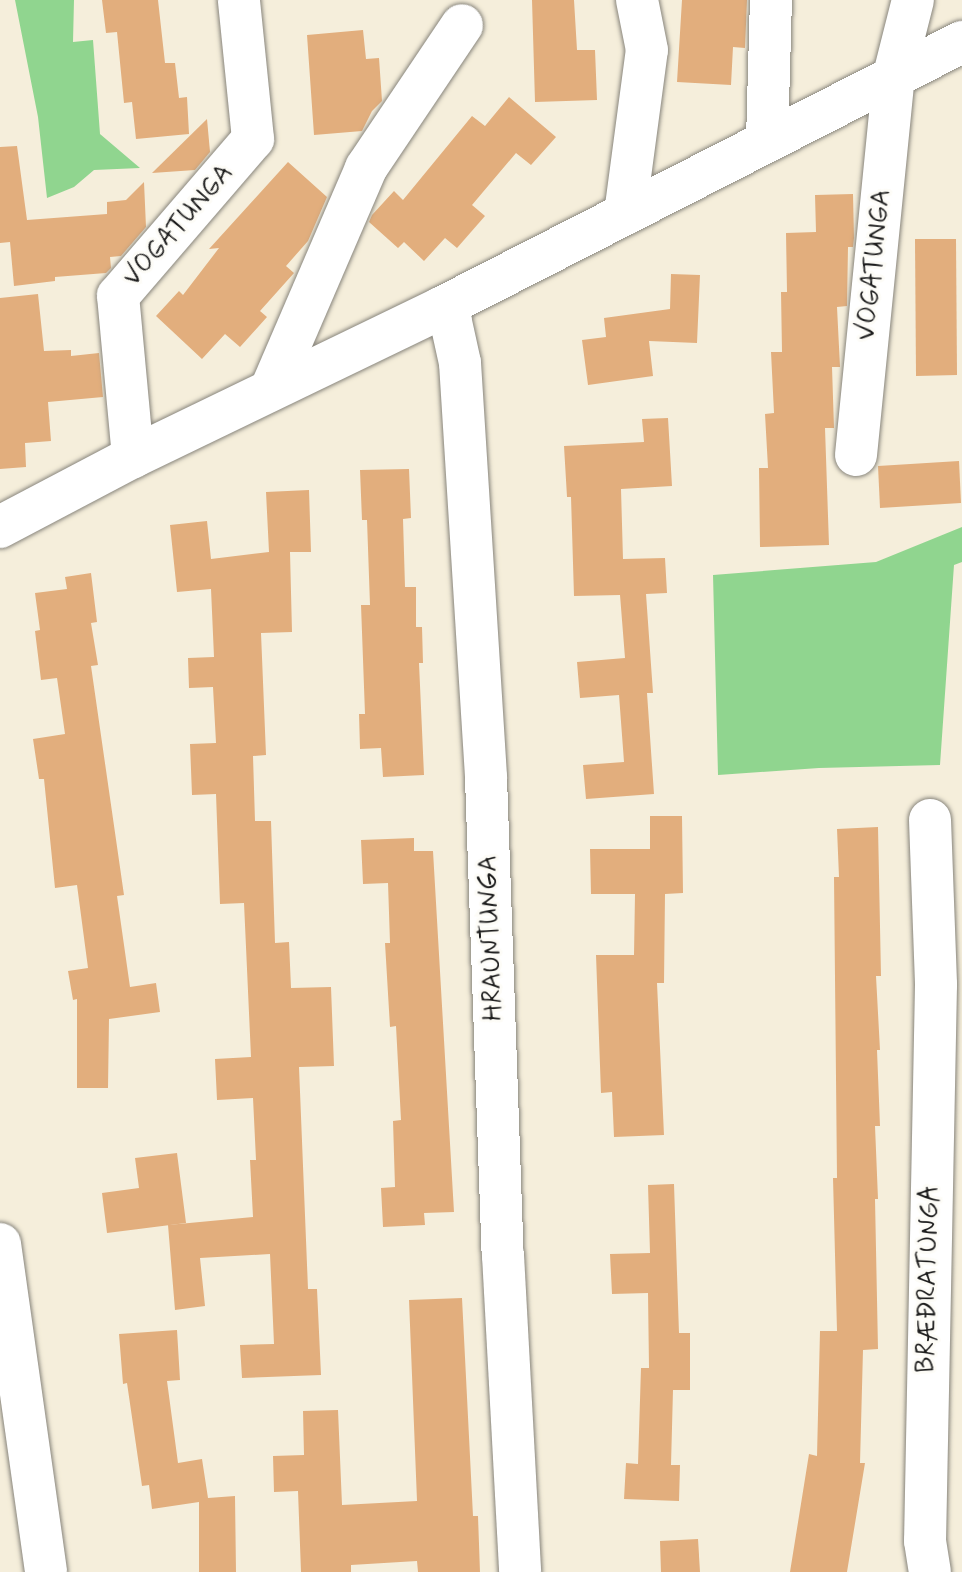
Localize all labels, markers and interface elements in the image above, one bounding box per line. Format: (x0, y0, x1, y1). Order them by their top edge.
street label: VOGATUNGA (117, 158, 241, 294)
street label: VOGATUNGA (852, 188, 898, 342)
street label: HRAUNTUNGA (474, 855, 510, 1021)
street label: BRÆÐRATUNGA (912, 1185, 946, 1373)

